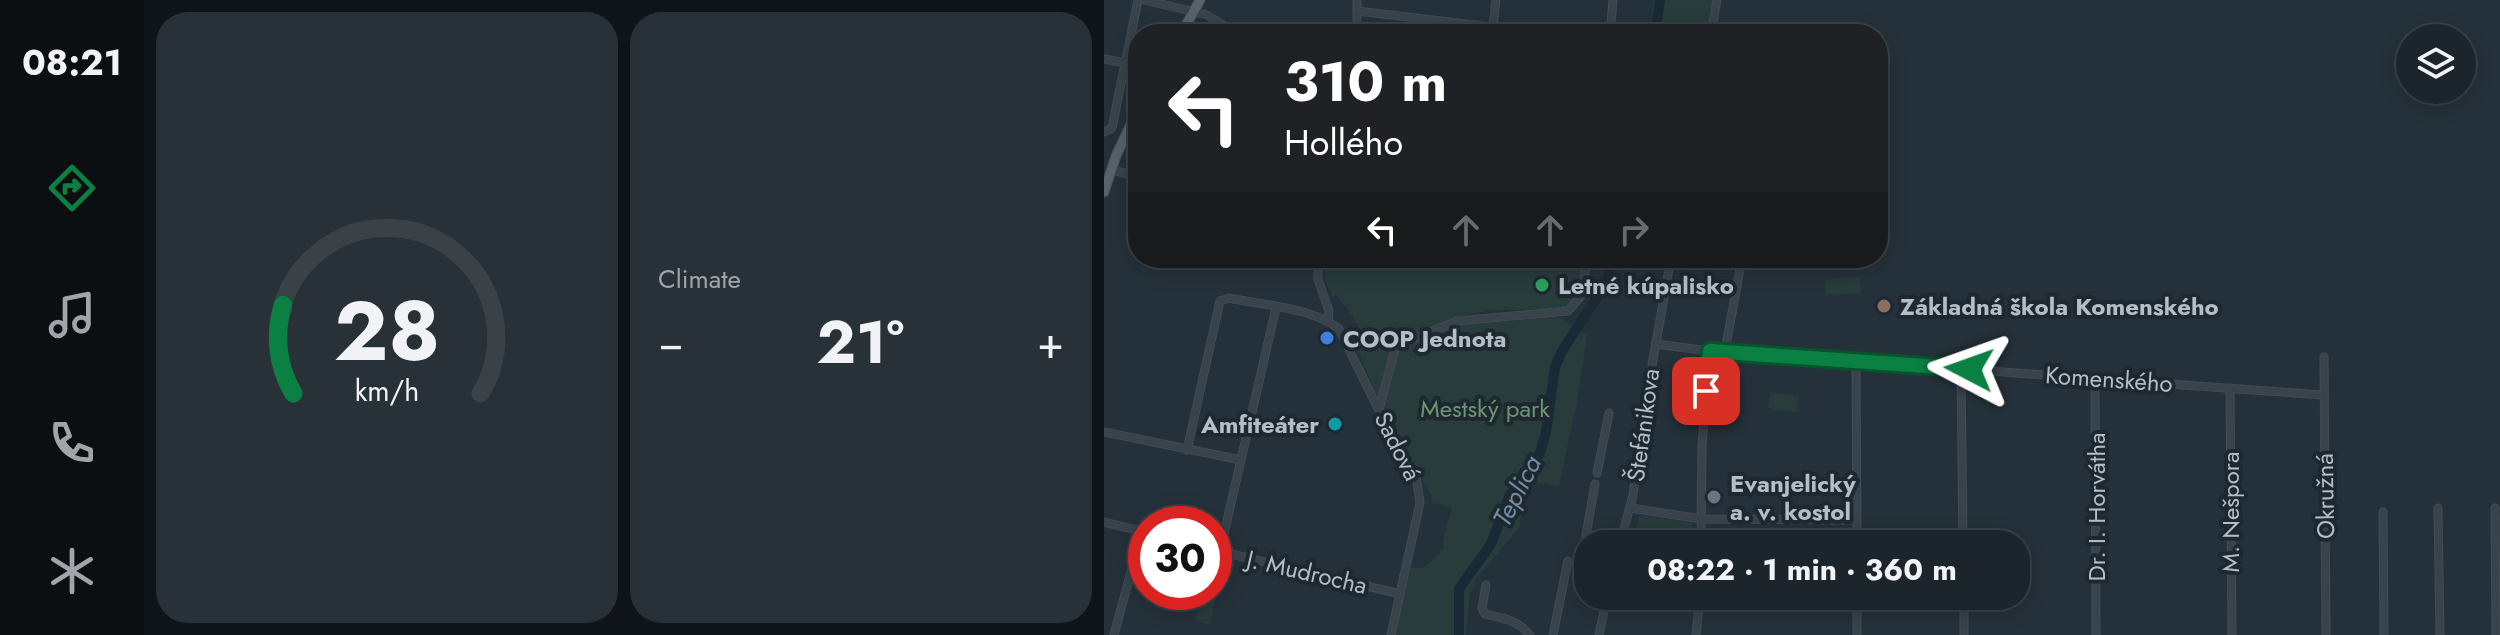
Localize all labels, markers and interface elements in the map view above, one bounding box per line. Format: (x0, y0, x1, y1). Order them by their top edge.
map controls (2396, 24, 2476, 104)
button: layers (2396, 24, 2476, 104)
text: 08:21 (22, 36, 122, 88)
text: 310 m (1284, 41, 1447, 122)
icon: left (1152, 56, 1256, 160)
text: Hollého (1284, 116, 1403, 168)
icon: directions (44, 160, 100, 216)
icon: left (1360, 208, 1404, 252)
icon: ahead (1444, 208, 1488, 252)
icon: ahead (1528, 208, 1572, 252)
icon: right (1612, 208, 1656, 252)
text: Climate (658, 260, 741, 298)
place label: Letné kúpalisko (1558, 268, 1734, 303)
text: 28 (334, 270, 440, 390)
marker: Letné kúpalisko (1533, 276, 1551, 294)
icon: music (44, 287, 100, 343)
place label: Základná škola Komenského (1900, 289, 2219, 324)
marker: Základná škola Komenského (1875, 297, 1893, 315)
text: 21° (817, 299, 904, 386)
text: − (658, 311, 684, 375)
text: + (1037, 311, 1064, 375)
place label: COOP Jednota (1343, 321, 1506, 356)
position arrow (1927, 327, 2011, 411)
marker: COOP Jednota (1318, 329, 1336, 347)
pin (1672, 357, 1740, 425)
street label: Komenského (2044, 357, 2174, 401)
street label: Štefánikova (1618, 366, 1668, 484)
icon: arrive (1684, 369, 1728, 413)
text: km/h (355, 370, 419, 412)
park label: Mestský park (1420, 391, 1550, 426)
street label: Sadová (1366, 405, 1430, 487)
place label: Amfiteáter (1200, 407, 1319, 442)
icon: phone (44, 415, 100, 471)
marker: Amfiteáter (1326, 415, 1344, 433)
street label: Dr. I. Horvátha (2079, 432, 2114, 582)
water label: Teplica (1483, 448, 1551, 533)
street label: M. Nešpora (2213, 451, 2248, 573)
street label: Okružná (2307, 453, 2343, 539)
place label: Evanjelický a. v. kostol (1730, 466, 1856, 529)
marker: Evanjelický a. v. kostol (1705, 488, 1723, 506)
speed limit sign: 30 (1128, 506, 1232, 610)
street label: J. Mudrocha (1240, 540, 1371, 603)
icon: climate (44, 543, 100, 599)
text: 08:22 · 1 min · 360 m (1647, 548, 1957, 591)

